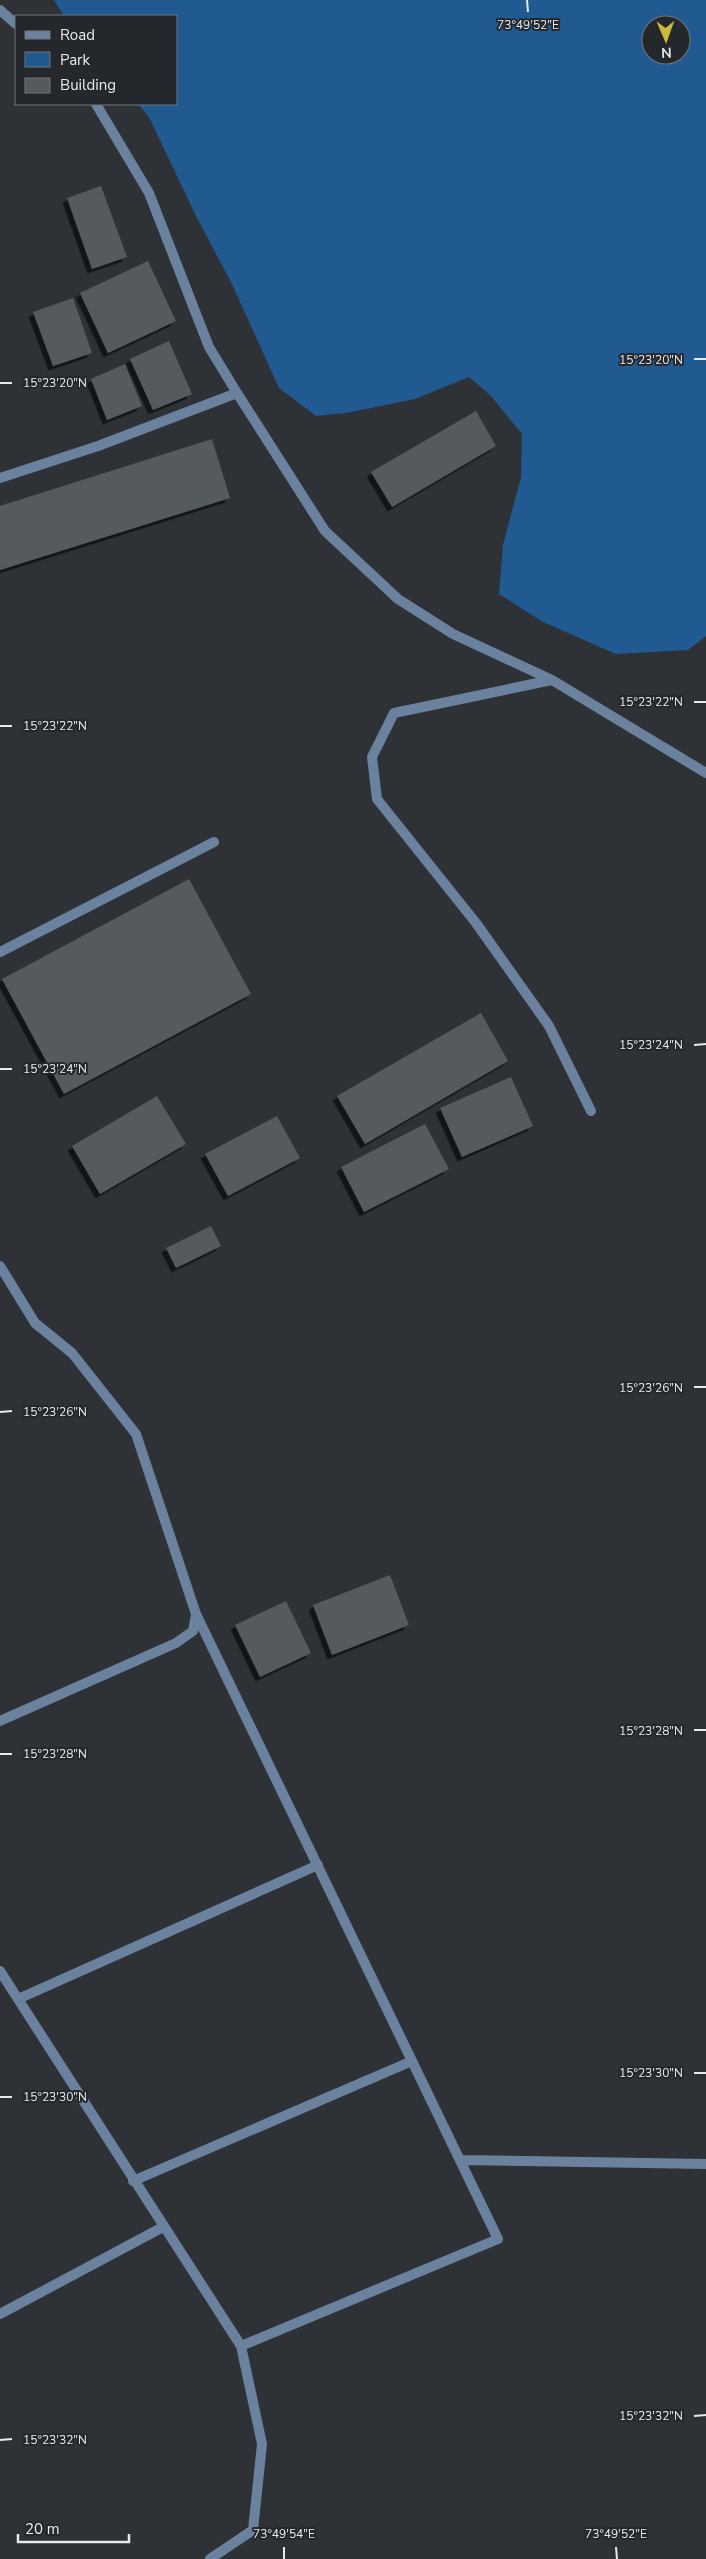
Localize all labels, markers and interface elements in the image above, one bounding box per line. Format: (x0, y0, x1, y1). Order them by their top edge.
legend (15, 15, 178, 105)
north arrow (641, 15, 691, 65)
text: 73°49'52"E (497, 17, 559, 33)
text: Road (60, 25, 95, 45)
text: N (661, 43, 672, 62)
text: Park (60, 50, 90, 70)
text: Building (60, 75, 116, 95)
text: 15°23'20"N (619, 352, 683, 368)
text: 15°23'20"N (23, 375, 87, 391)
text: 15°23'22"N (619, 694, 683, 710)
text: 15°23'22"N (23, 718, 87, 734)
text: 15°23'24"N (619, 1037, 683, 1053)
text: 15°23'24"N (23, 1061, 87, 1077)
text: 15°23'26"N (619, 1380, 683, 1396)
text: 15°23'26"N (23, 1404, 87, 1420)
text: 15°23'28"N (619, 1723, 683, 1739)
text: 15°23'28"N (23, 1746, 87, 1762)
text: 15°23'30"N (619, 2065, 683, 2081)
text: 15°23'30"N (23, 2089, 87, 2105)
text: 15°23'32"N (619, 2408, 683, 2424)
text: 15°23'32"N (23, 2432, 87, 2448)
scale bar (18, 2512, 129, 2544)
text: 20 m (25, 2519, 60, 2539)
text: 73°49'54"E (253, 2526, 315, 2542)
text: 73°49'52"E (585, 2526, 647, 2542)

